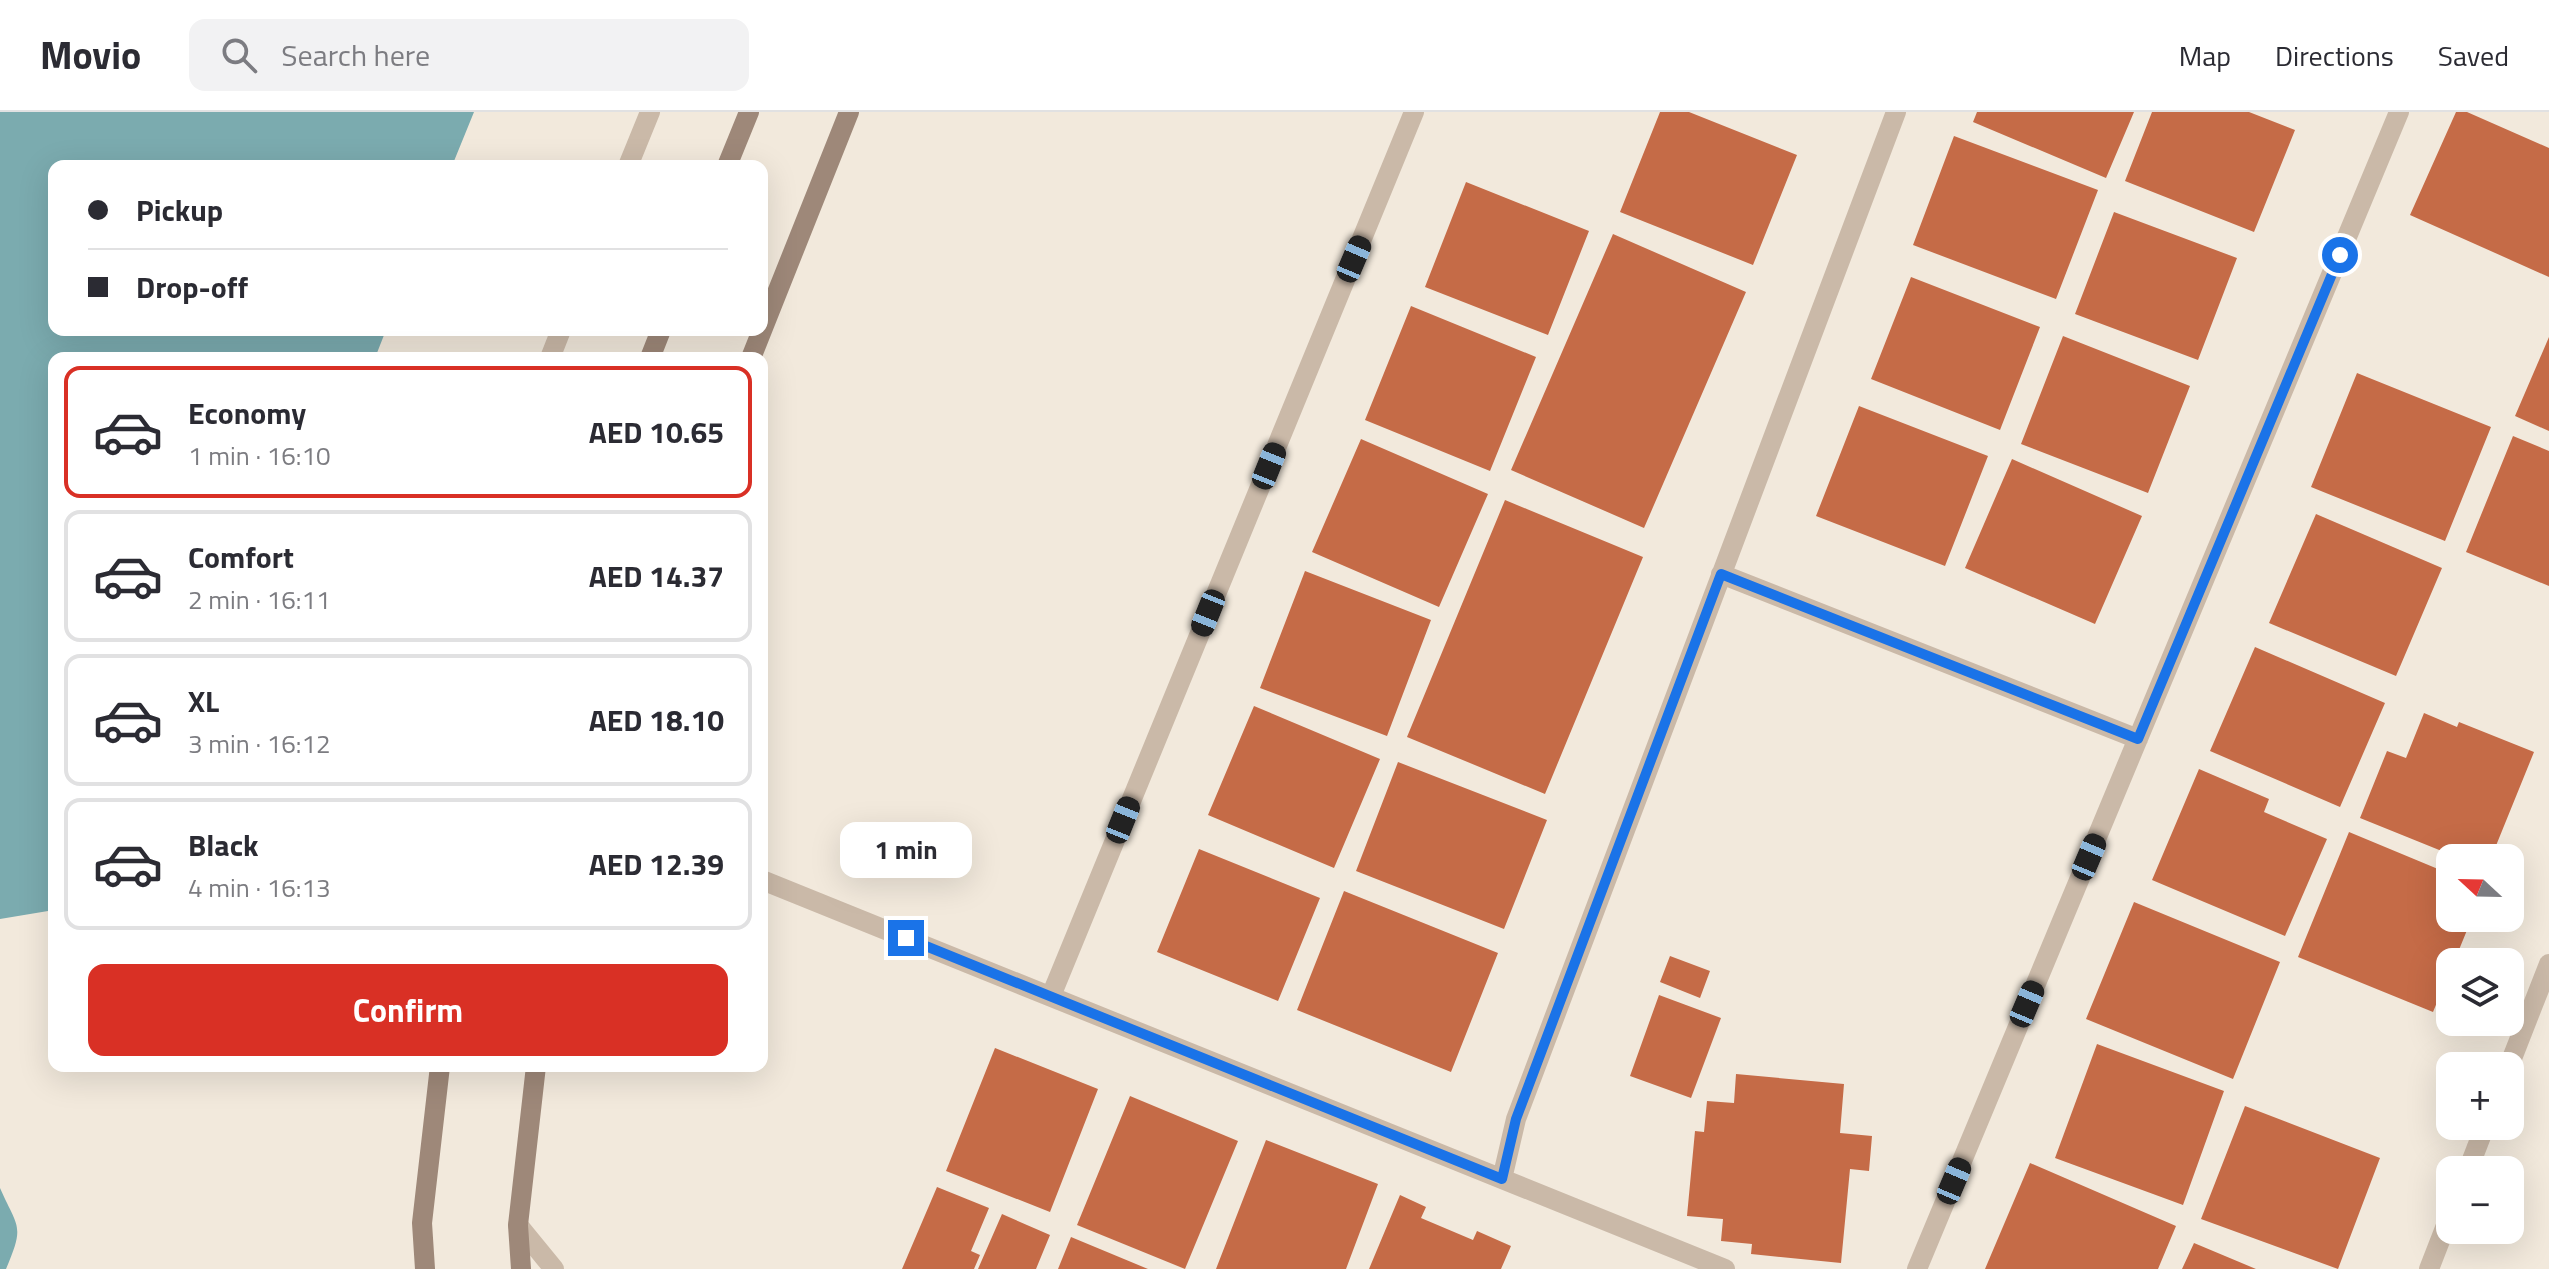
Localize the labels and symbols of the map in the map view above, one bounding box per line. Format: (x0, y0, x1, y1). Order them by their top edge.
car (1334, 232, 1374, 286)
route start (2322, 237, 2358, 273)
car (1249, 439, 1289, 493)
car (1188, 586, 1228, 640)
car (1103, 793, 1143, 847)
callout: 1 min (840, 822, 972, 878)
car (2069, 830, 2109, 884)
north arrow (2436, 844, 2524, 932)
route end (888, 920, 924, 956)
car (2007, 977, 2047, 1031)
car (1934, 1154, 1974, 1208)

